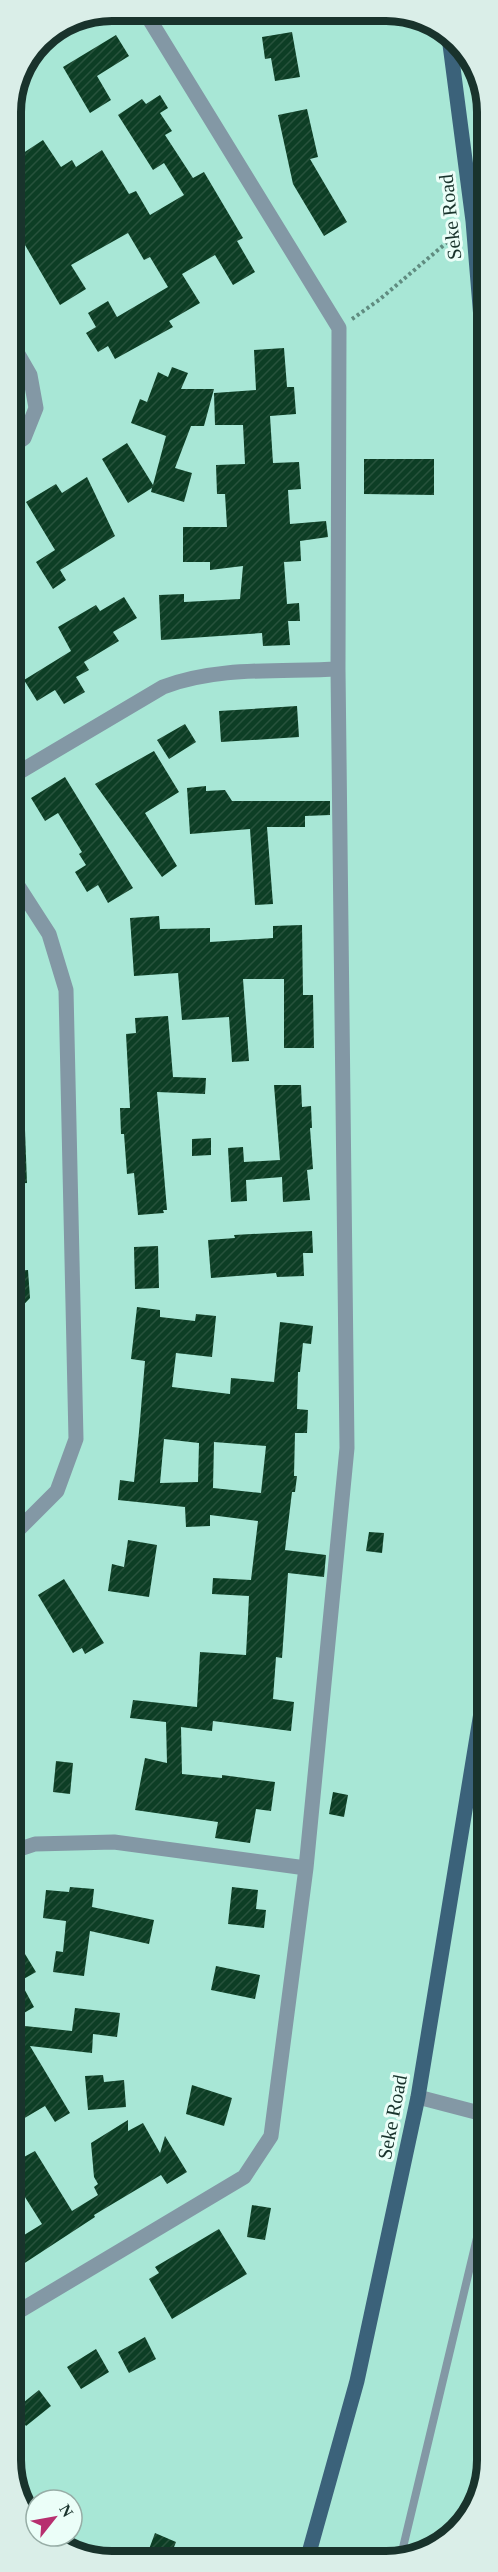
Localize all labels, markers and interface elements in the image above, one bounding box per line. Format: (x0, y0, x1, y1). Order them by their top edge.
street label: Seke Road (435, 173, 465, 261)
street label: Seke Road (373, 2073, 411, 2161)
north arrow (24, 2488, 84, 2548)
text: N (56, 2501, 77, 2520)

